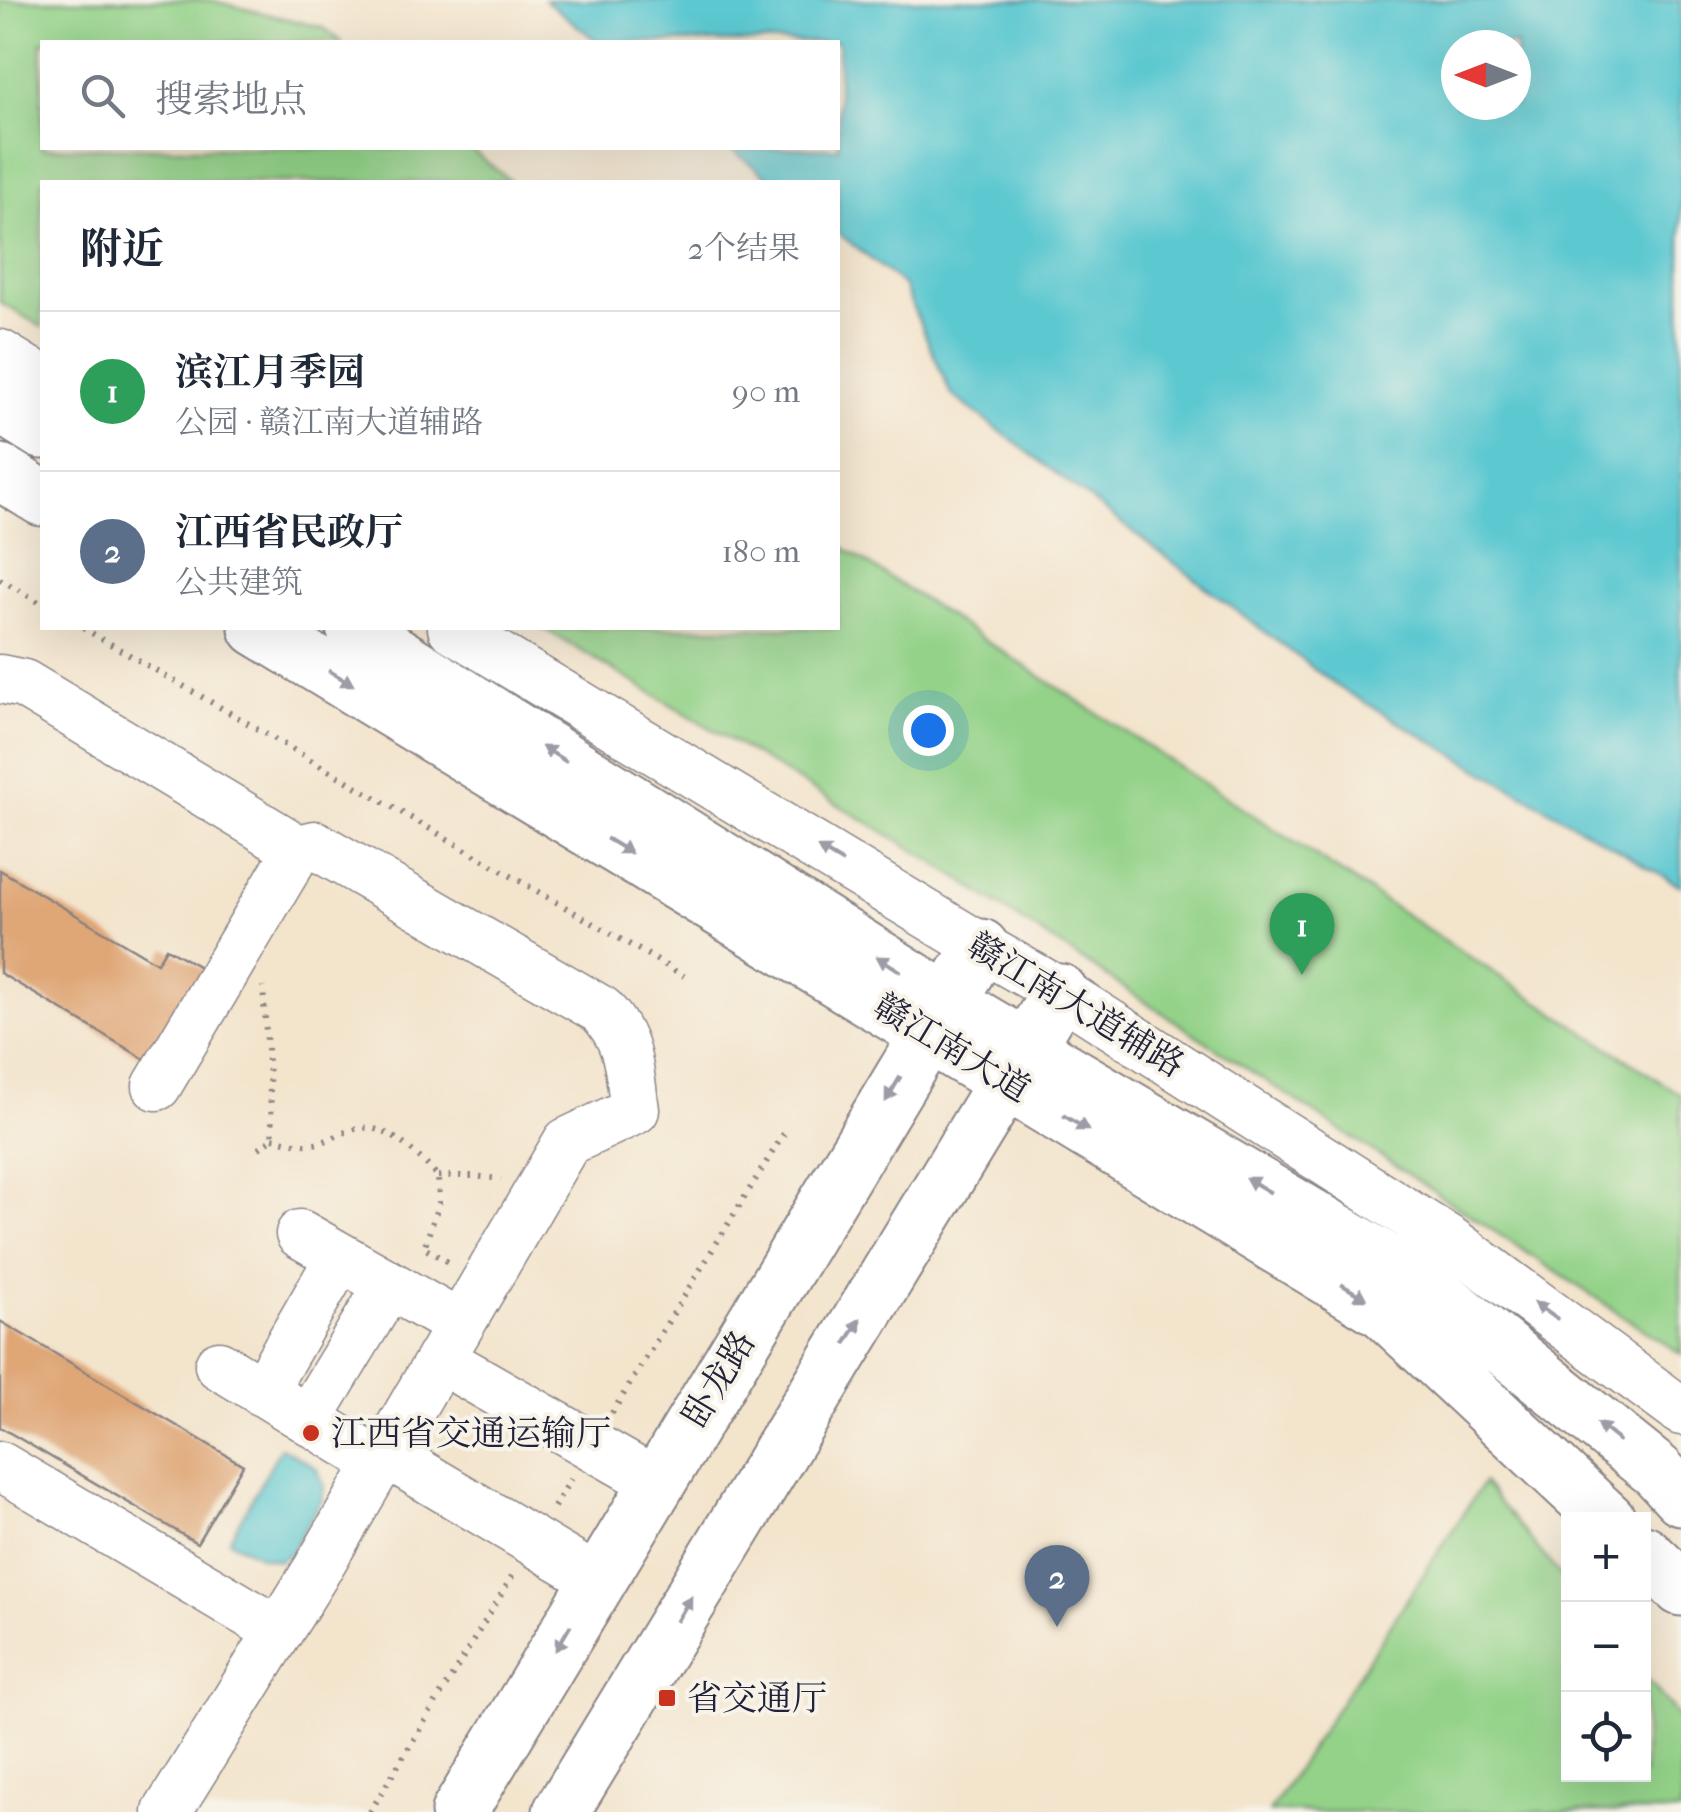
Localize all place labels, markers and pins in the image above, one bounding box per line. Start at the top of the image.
pin: 1 [1270,892,1334,975]
place label: 江西省交通运输厅 [331,1413,611,1454]
marker: 江西省交通运输厅 [300,1422,322,1444]
pin: 2 [1024,1544,1090,1627]
place label: 省交通厅 [687,1678,827,1719]
marker: 省交通厅 [656,1687,678,1709]

